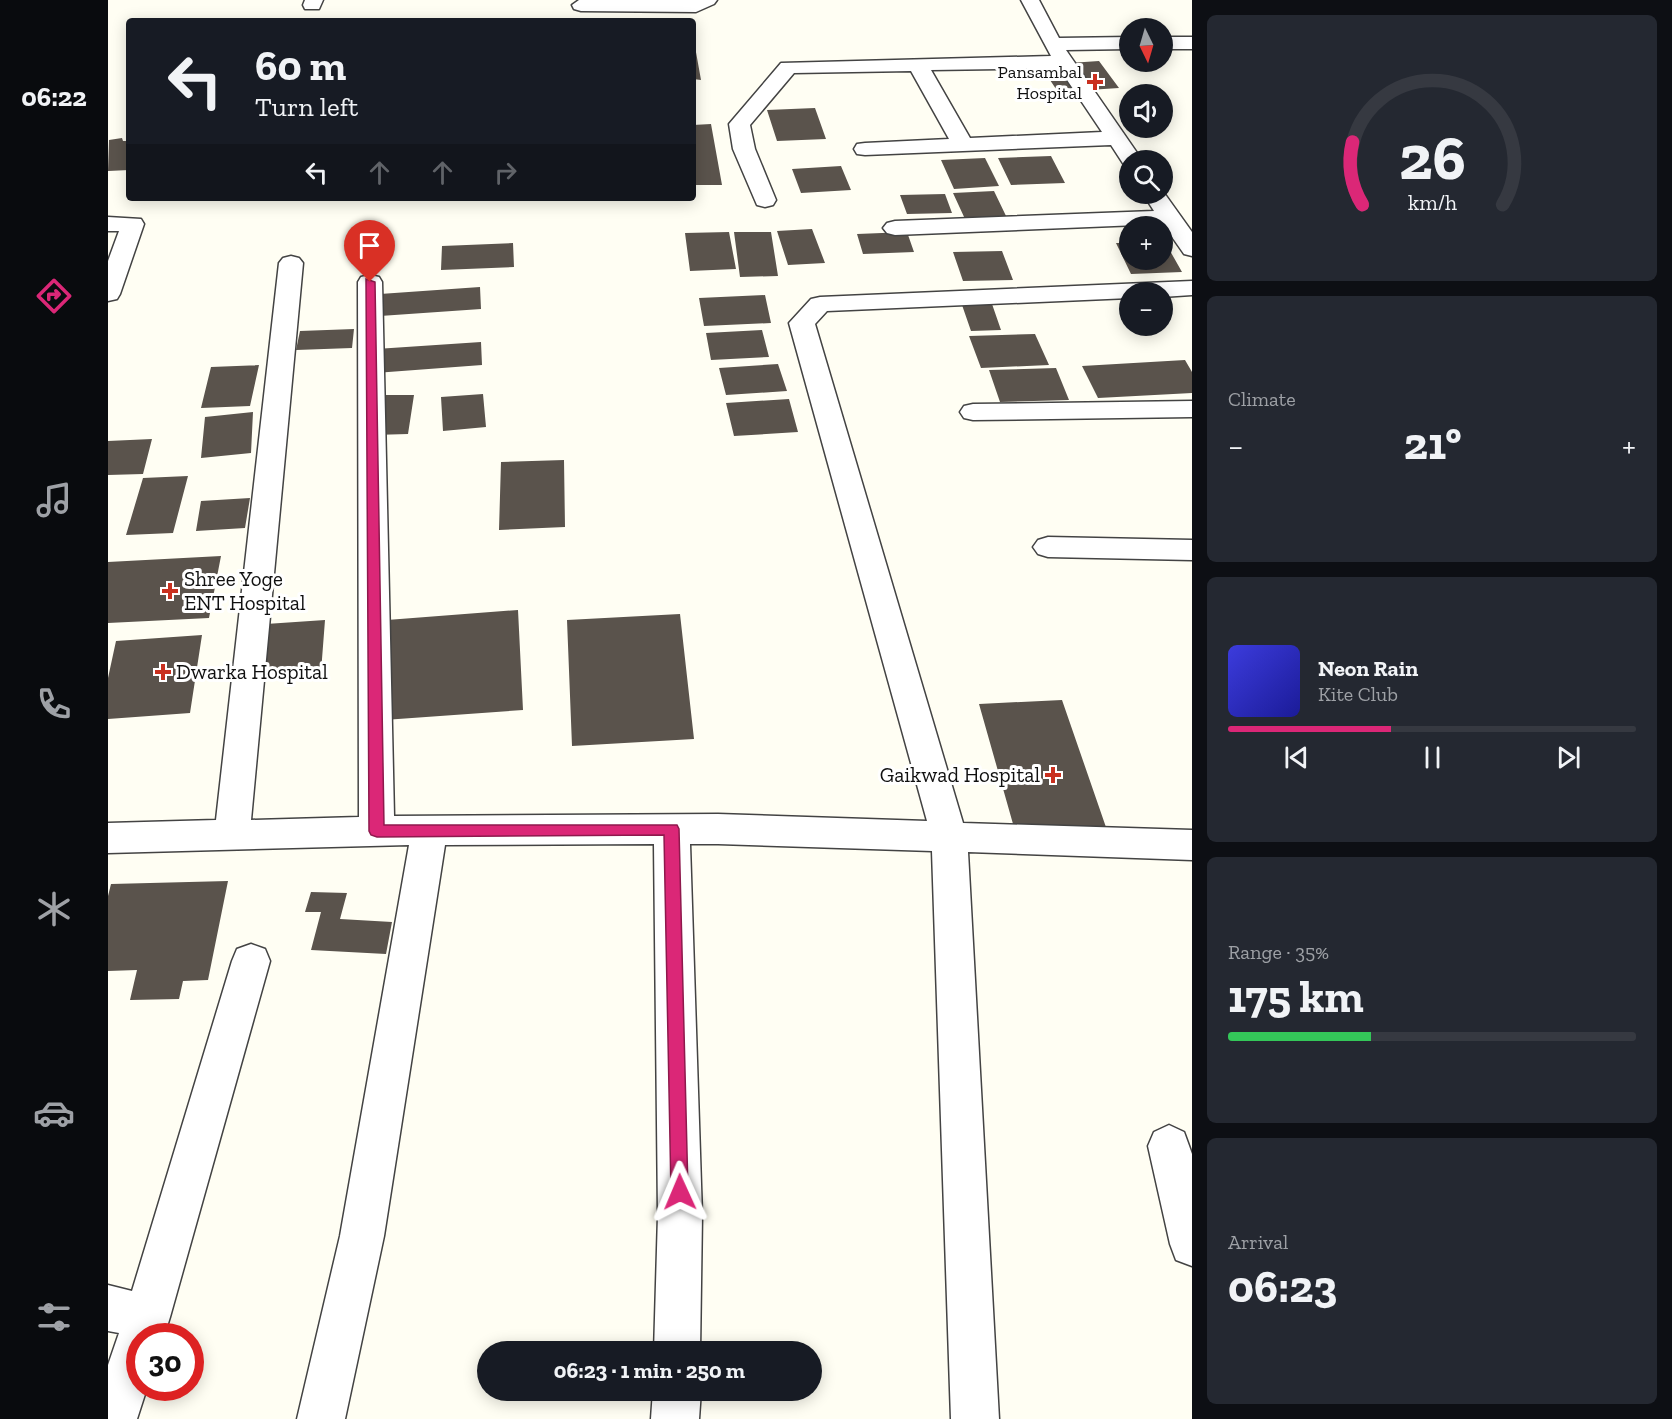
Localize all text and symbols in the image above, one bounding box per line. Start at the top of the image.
north arrow [1119,18,1173,72]
map controls [1119,18,1173,336]
text: 60 m [255,40,346,91]
icon: left [156,42,234,120]
place label: Pansambal Hospital [998,61,1082,104]
marker: Pansambal Hospital [1086,73,1104,91]
text: 06:22 [21,81,87,113]
button: sound [1119,84,1173,138]
text: Turn left [255,91,358,123]
text: 26 [1399,120,1465,195]
button: search [1119,150,1173,204]
icon: left [300,156,333,189]
icon: ahead [363,156,396,189]
icon: ahead [426,156,459,189]
icon: right [489,156,522,189]
text: km/h [1408,190,1456,215]
button: + [1119,216,1173,270]
pin [344,220,395,282]
icon: arrive [353,229,386,262]
icon: directions [33,275,75,317]
button: − [1119,282,1173,336]
text: Climate [1228,387,1296,411]
text: 21° [1404,417,1462,471]
text: − [1228,426,1243,465]
text: + [1622,426,1636,465]
icon: music [33,479,75,521]
place label: Shree Yoge ENT Hospital [184,566,306,615]
marker: Shree Yoge ENT Hospital [161,582,179,600]
text: Neon Rain [1318,655,1418,682]
place label: Dwarka Hospital [176,659,328,684]
marker: Dwarka Hospital [154,663,172,681]
text: Kite Club [1318,682,1398,706]
icon: phone [33,683,75,725]
icon: previous [1280,741,1313,774]
icon: pause [1416,741,1449,774]
icon: next [1552,741,1585,774]
place label: Gaikwad Hospital [880,762,1040,787]
marker: Gaikwad Hospital [1044,766,1062,784]
icon: climate [33,888,75,930]
text: Range · 35% [1228,940,1329,964]
text: 175 km [1228,970,1364,1024]
icon: car [33,1092,75,1134]
position arrow [648,1160,712,1224]
text: Arrival [1228,1230,1288,1254]
text: 06:23 [1228,1260,1337,1314]
icon: filters [33,1296,75,1338]
speed limit sign: 30 [126,1323,204,1401]
text: 06:23 · 1 min · 250 m [554,1357,745,1384]

